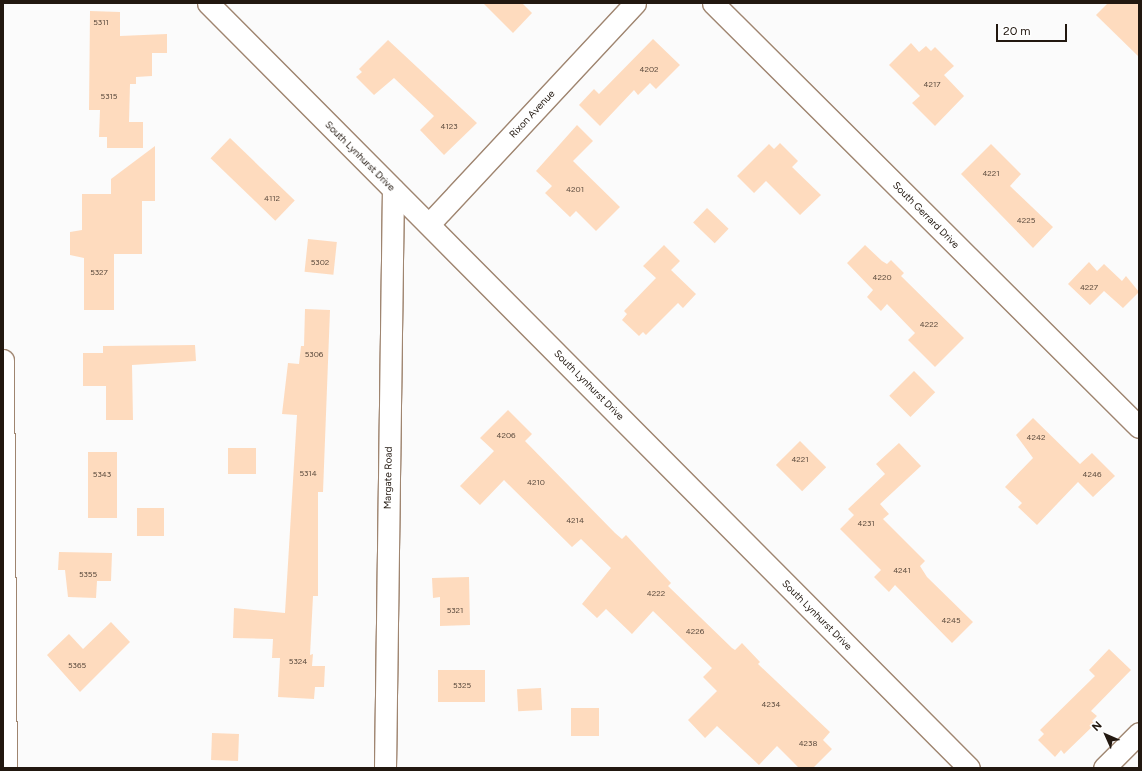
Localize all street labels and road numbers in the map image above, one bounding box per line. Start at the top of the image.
street label: Rixon Avenue [507,88,557,140]
street label: South Lynhurst Drive [323,119,397,193]
street label: South Gerrard Drive [890,179,962,251]
street label: South Lynhurst Drive [552,348,626,422]
street label: Margate Road [381,447,395,509]
street label: South Lynhurst Drive [780,578,854,652]

